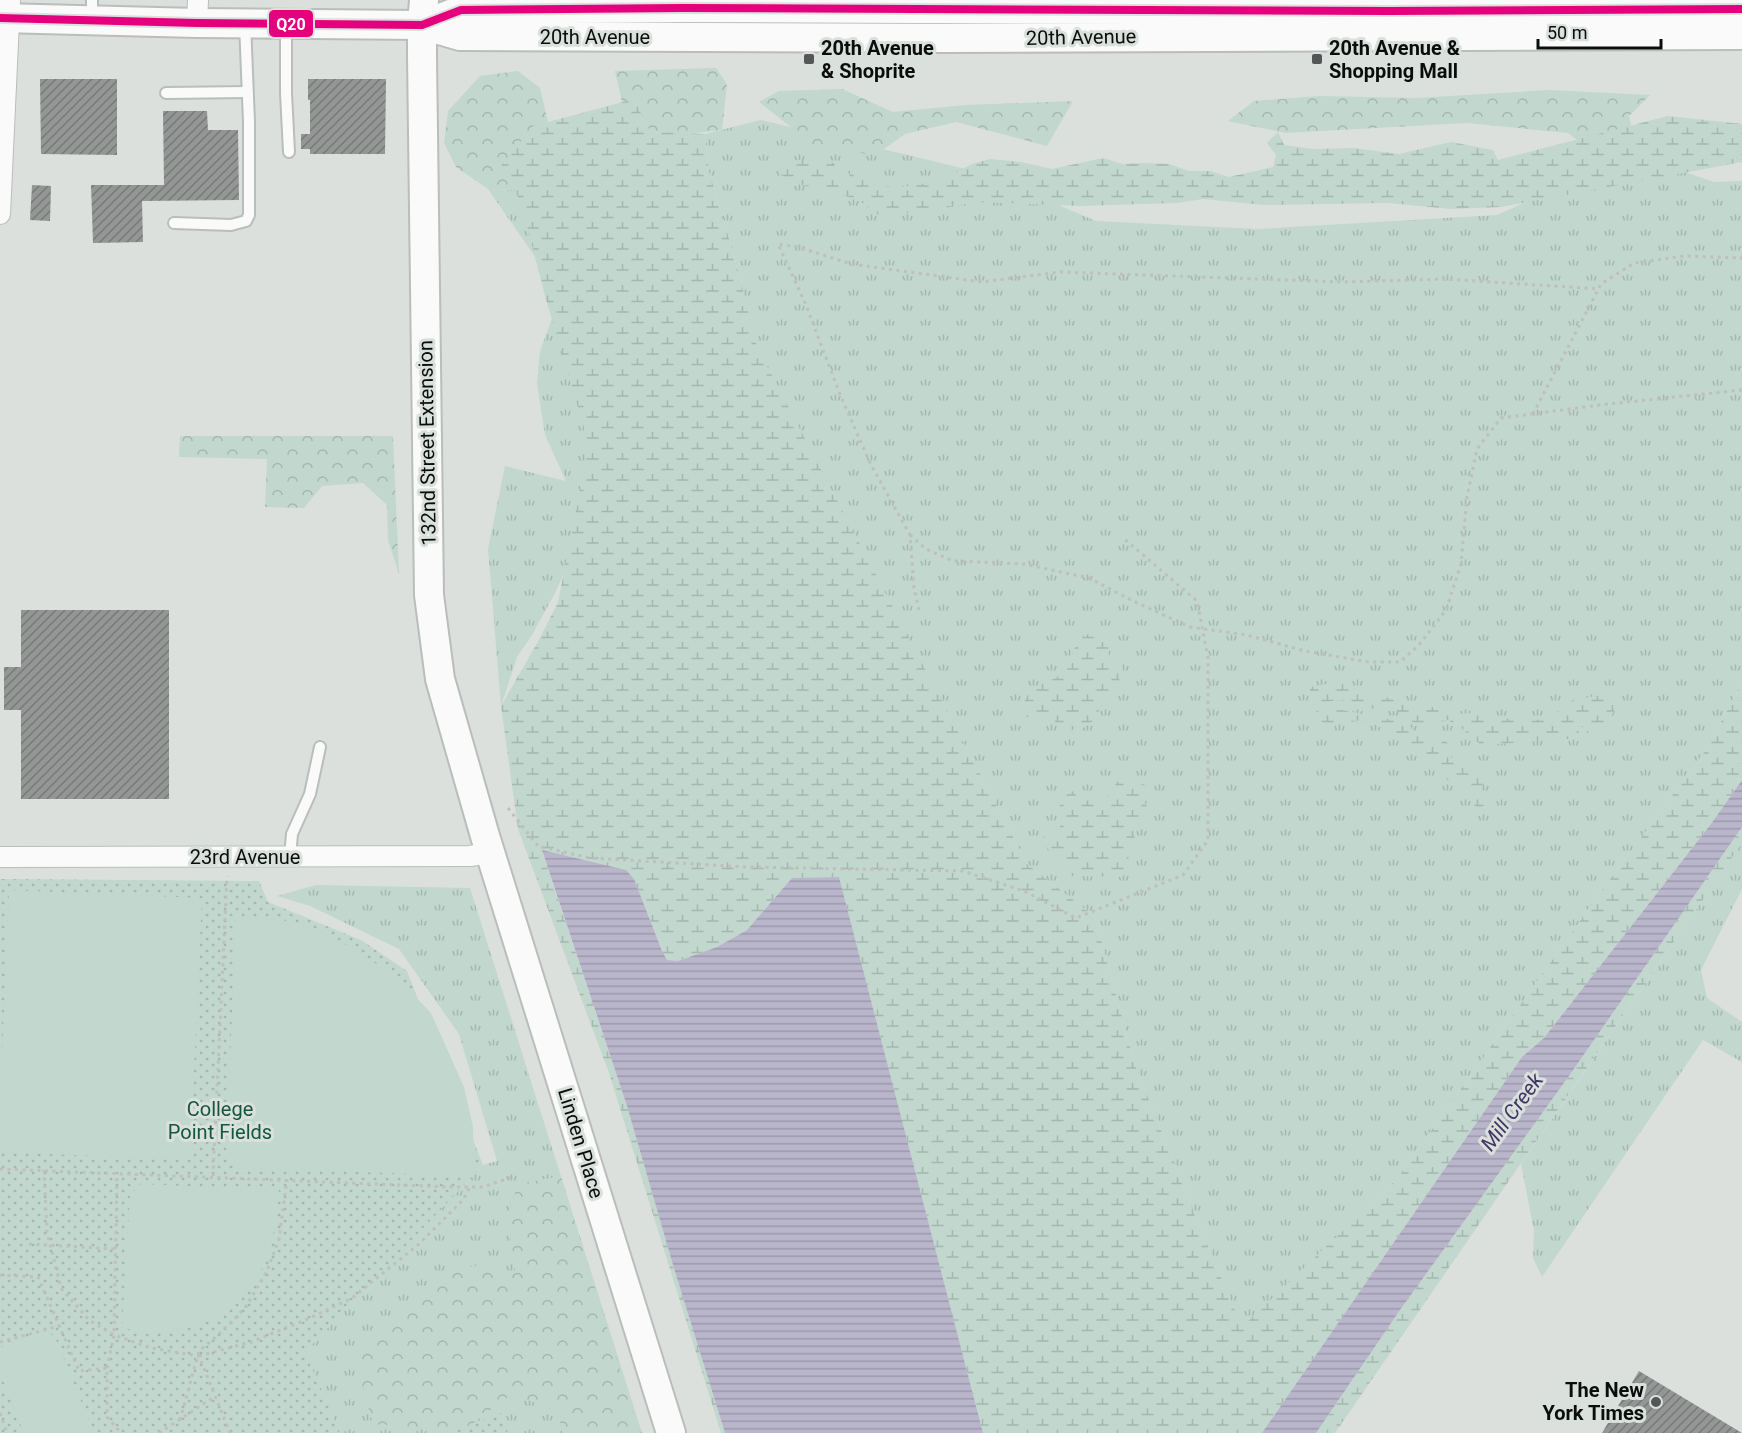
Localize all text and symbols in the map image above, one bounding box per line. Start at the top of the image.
line badge: Q20 [268,9,314,38]
scale bar [1538,12,1661,50]
text: Q20 [276,15,306,34]
text: 50 m [1547,22,1587,43]
street label: 20th Avenue [1026,24,1136,50]
street label: 20th Avenue [540,25,650,49]
place label: 20th Avenue & Shoprite [821,36,934,83]
place label: 20th Avenue & Shopping Mall [1329,36,1460,83]
marker: 20th Avenue & Shoprite [802,52,816,66]
marker: 20th Avenue & Shopping Mall [1310,52,1324,66]
street label: 132nd Street Extension [413,340,441,546]
street label: 23rd Avenue [190,845,300,869]
water label: Mill Creek [1476,1068,1548,1155]
street label: Linden Place [553,1085,609,1201]
park label: College Point Fields [168,1097,272,1144]
place label: The New York Times [1542,1378,1644,1425]
marker: The New York Times [1649,1395,1663,1409]

